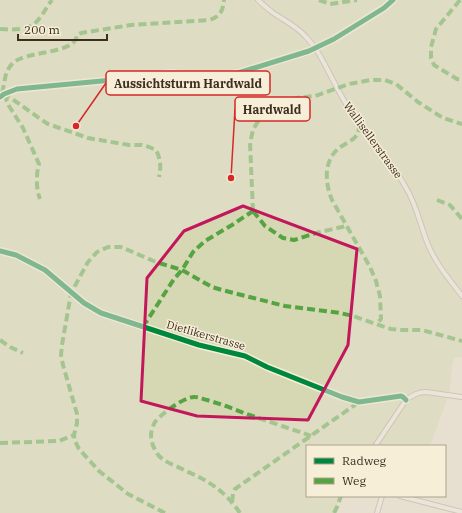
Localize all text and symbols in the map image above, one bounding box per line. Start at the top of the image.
scale bar [18,16,107,42]
text: 200 m [24,22,60,37]
callout: Aussichtsturm Hardwald [106,71,270,95]
text: Aussichtsturm Hardwald [114,76,262,91]
callout: Hardwald [235,97,310,121]
street label: Wallisellerstrasse [341,99,406,181]
text: Hardwald [243,102,302,117]
street label: Dietlikerstrasse [165,317,247,353]
legend [306,445,446,497]
text: Radweg [342,453,387,468]
text: Weg [342,473,367,488]

